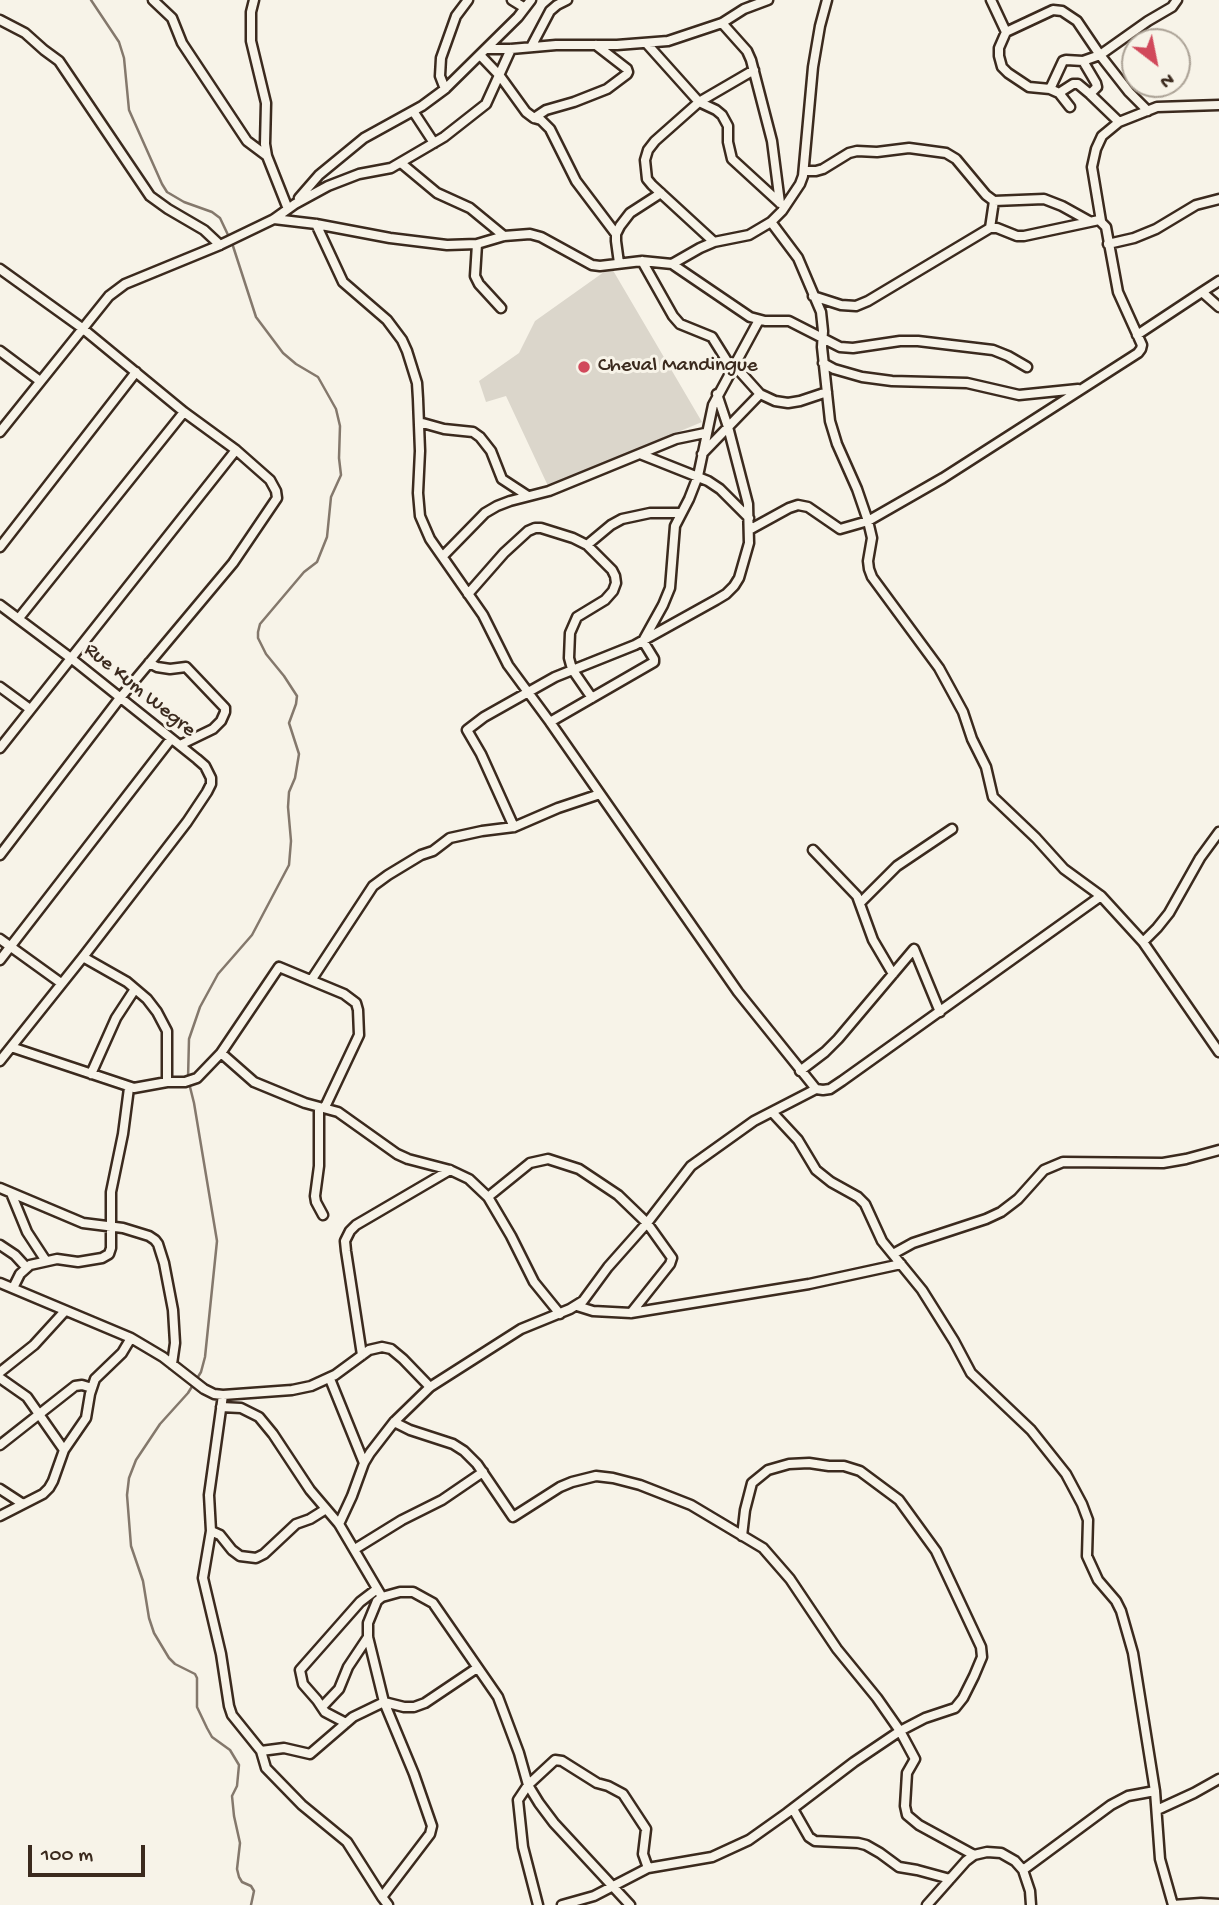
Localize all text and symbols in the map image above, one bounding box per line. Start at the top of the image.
north arrow [1121,28,1191,98]
text: N [1155,66,1178,93]
place label: Cheval Mandingue [598,354,758,380]
marker: Cheval Mandingue [576,359,592,375]
street label: Rue Kum Wegre [78,638,200,744]
scale bar [32,1832,149,1876]
text: 100 m [41,1844,93,1869]

